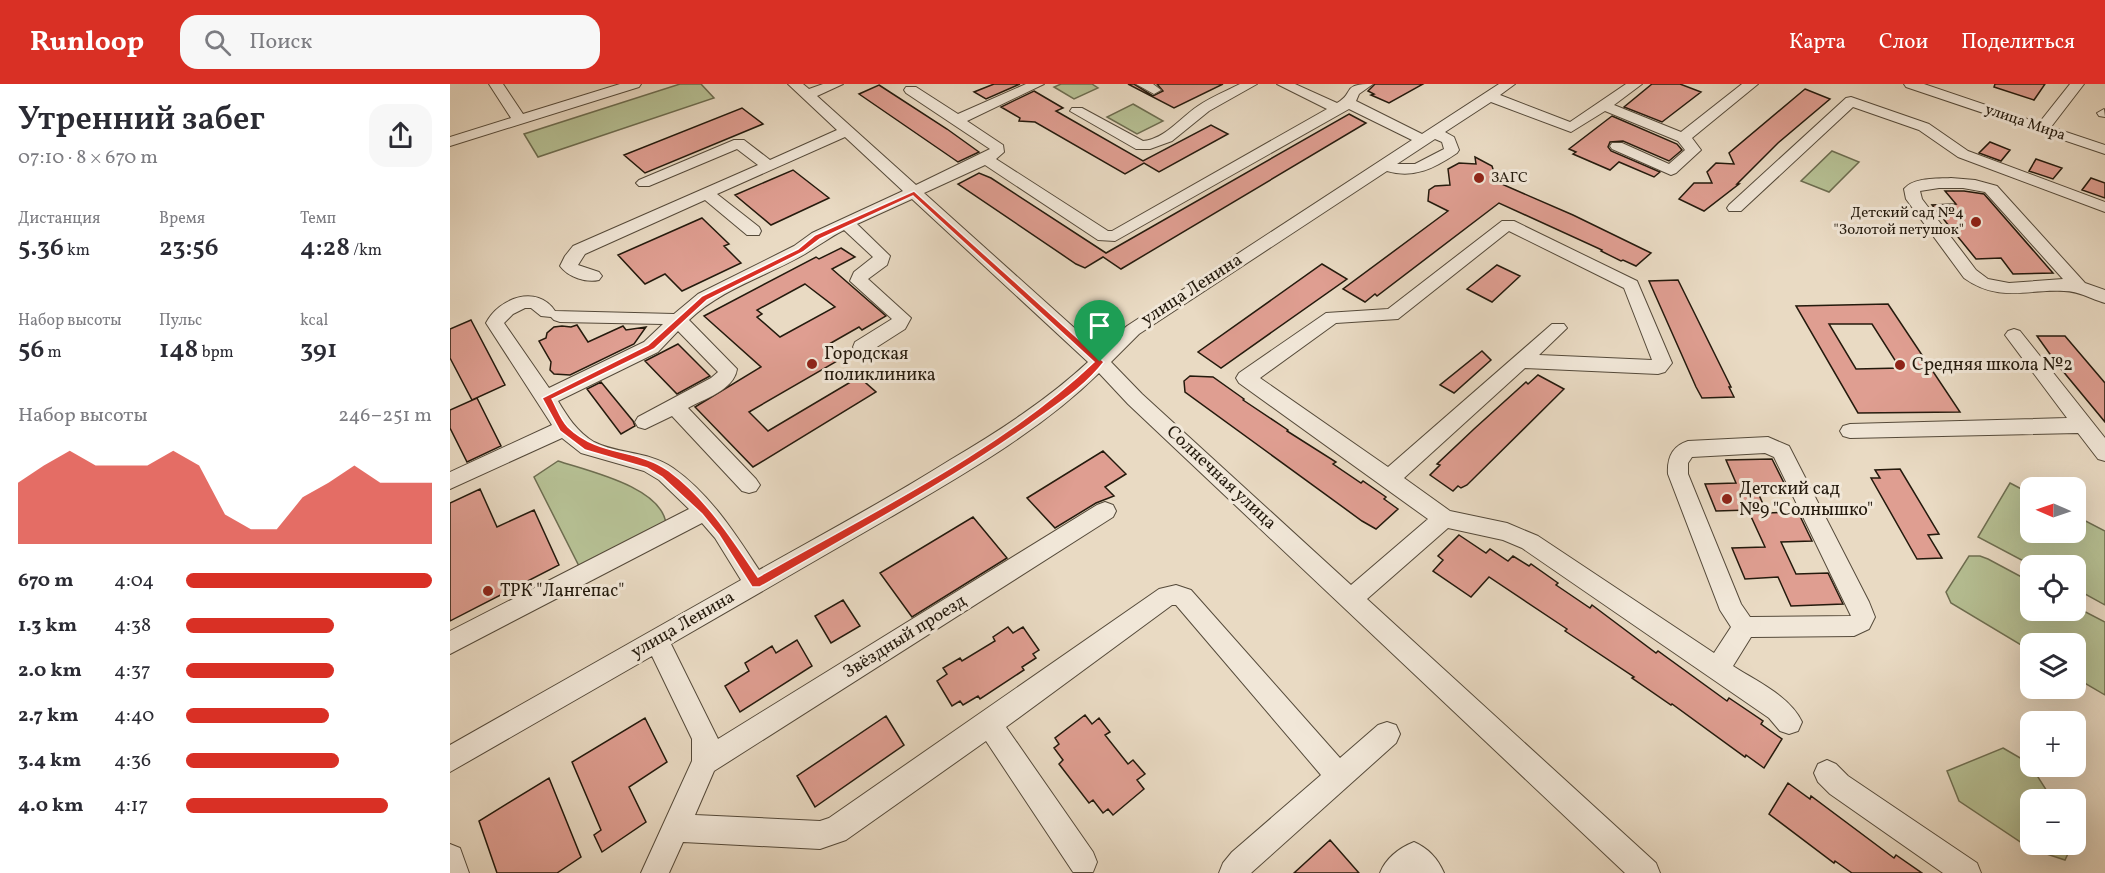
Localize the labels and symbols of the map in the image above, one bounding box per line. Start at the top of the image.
street label: улица Мира [1982,99,2068,147]
place label: ЗАГС [1491,168,1528,189]
marker: ЗАГС [1472,171,1486,185]
place label: Детский сад №4 "Золотой петушок" [1834,203,1964,241]
marker: Детский сад №4 "Золотой петушок" [1969,215,1983,229]
street label: улица Ленина [1136,248,1248,332]
pin [1074,300,1125,362]
place label: Городская поликлиника [824,342,936,388]
place label: Средняя школа №2 [1912,353,2073,378]
marker: Городская поликлиника [805,357,819,371]
marker: Средняя школа №2 [1893,358,1907,372]
street label: Солнечная улица [1160,420,1282,536]
place label: Детский сад №9 "Солнышко" [1739,477,1873,523]
north arrow [2020,477,2086,543]
marker: Детский сад №9 "Солнышко" [1720,492,1734,506]
place label: ТРК "Лангепас" [500,579,624,604]
marker: ТРК "Лангепас" [481,584,495,598]
street label: улица Ленина [626,585,740,665]
street label: Звёздный проезд [839,589,971,685]

